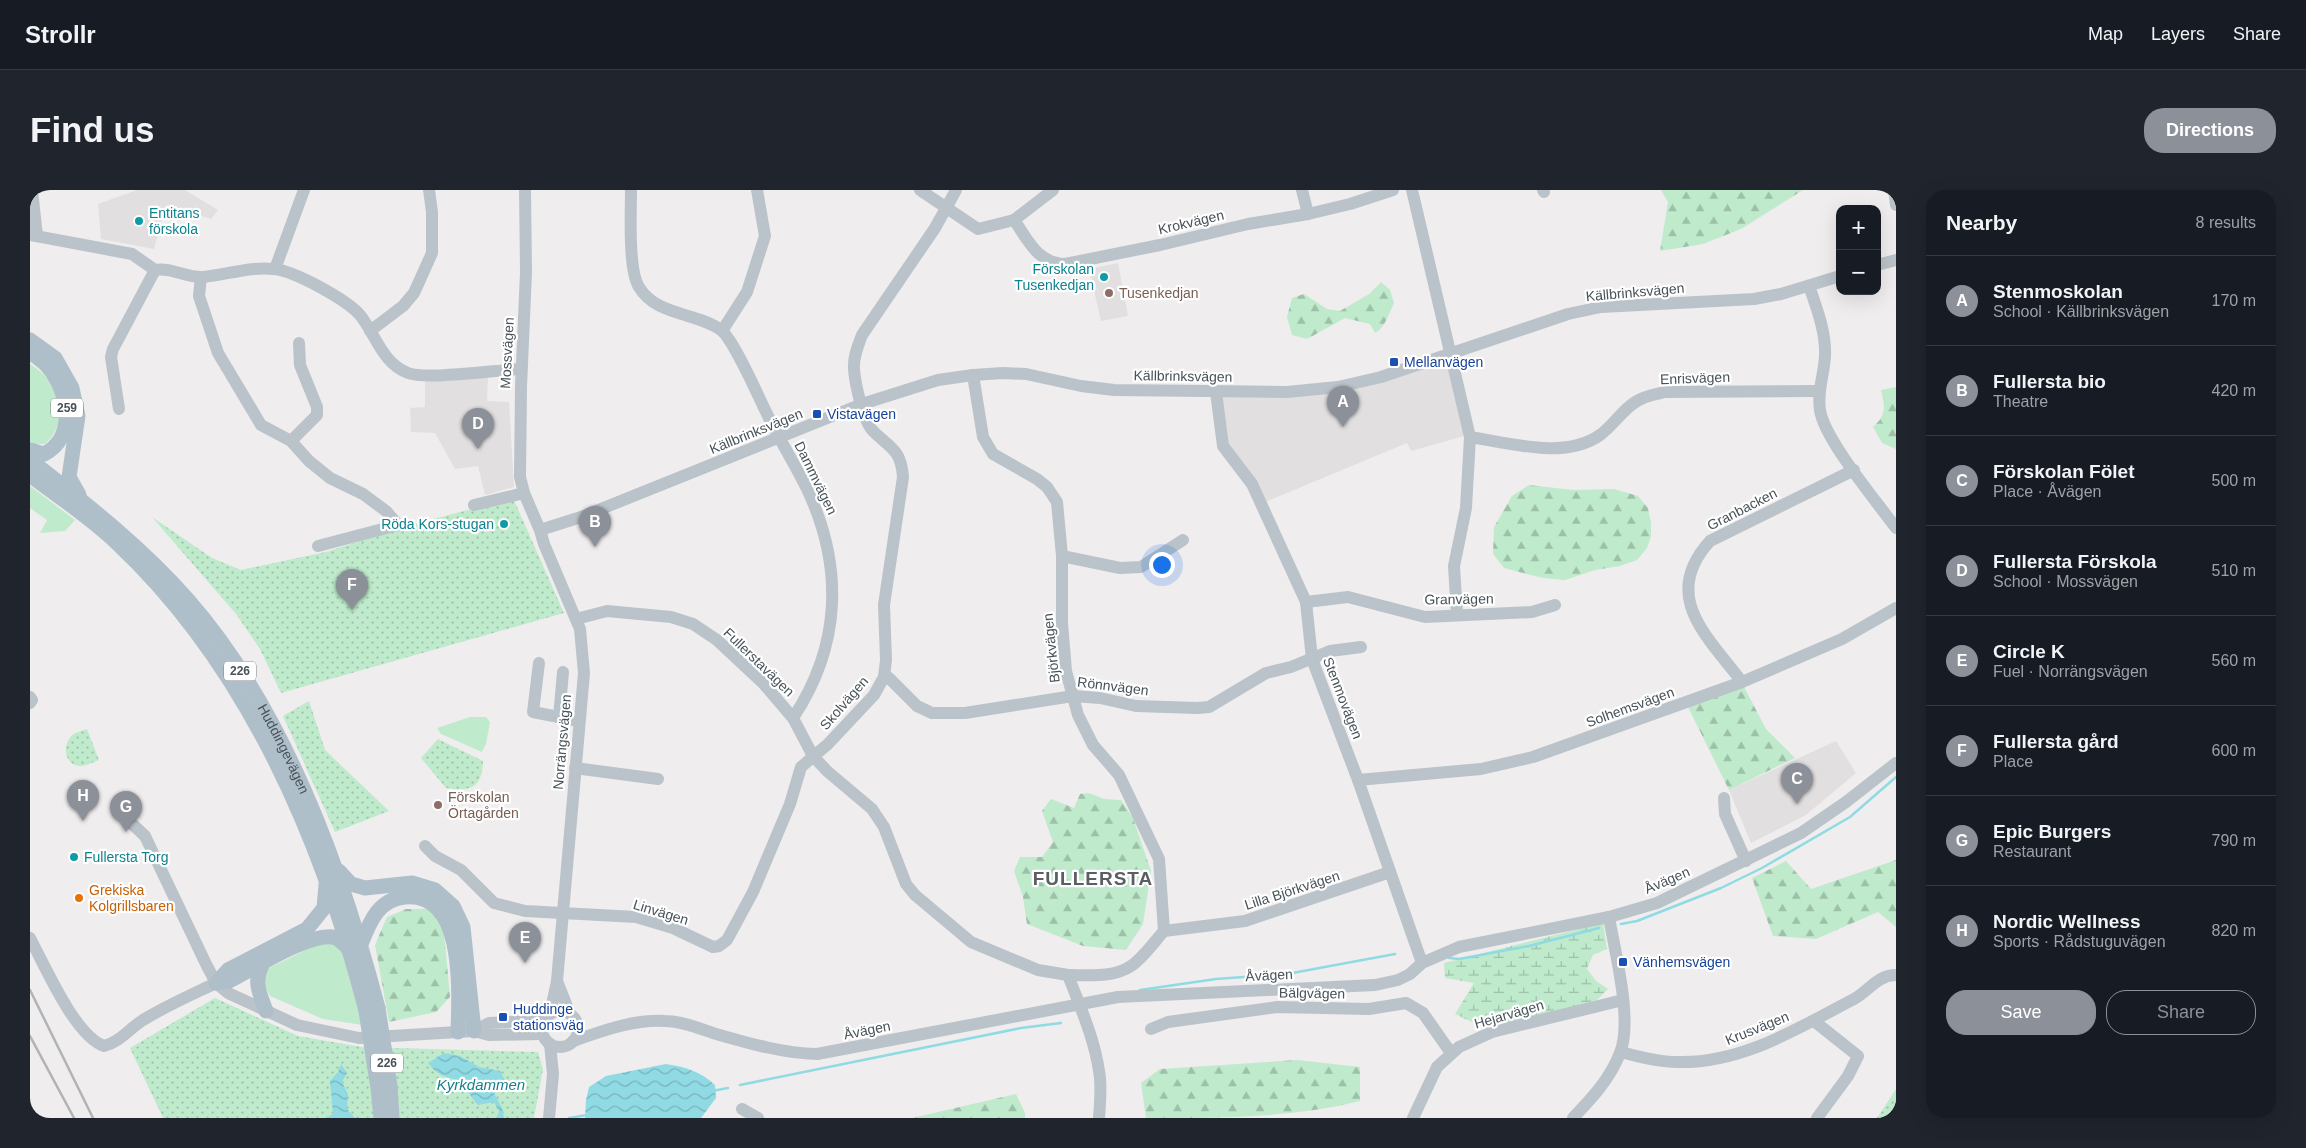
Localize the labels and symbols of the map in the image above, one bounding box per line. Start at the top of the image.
place label: Entitans förskola [149,205,200,237]
street label: Krokvägen [1157,207,1225,237]
marker: Entitans förskola [133,215,145,227]
place label: Förskolan Tusenkedjan [1014,261,1094,293]
marker: Förskolan Tusenkedjan [1098,271,1110,283]
street label: Källbrinksvägen [1585,280,1685,304]
place label: Tusenkedjan [1119,285,1199,301]
marker: Tusenkedjan [1103,287,1115,299]
street label: Mossvägen [497,317,517,389]
place label: Mellanvägen [1404,354,1483,370]
marker: Mellanvägen [1388,356,1400,368]
street label: Källbrinksvägen [1133,367,1233,385]
street label: Enrisvägen [1660,369,1730,387]
pin: A [1327,386,1359,427]
road number: 259 [51,398,83,418]
street label: Källbrinksvägen [707,405,805,457]
place label: Vistavägen [827,406,896,422]
pin: D [462,408,494,449]
marker: Vistavägen [811,408,823,420]
street label: Dammvägen [791,439,841,517]
street label: Granbacken [1704,485,1780,533]
pin: B [579,506,611,547]
place label: Röda Kors-stugan [381,516,494,532]
marker: Röda Kors-stugan [498,518,510,530]
your location [1149,552,1175,578]
pin: F [336,569,368,610]
street label: Granvägen [1424,590,1494,608]
street label: Björkvägen [1039,612,1063,684]
street label: Fullerstavägen [720,624,798,700]
street label: Stenmovägen [1320,655,1366,741]
road number: 226 [224,662,256,681]
street label: Skolvägen [817,673,871,733]
street label: Rönnvägen [1076,674,1150,698]
street label: Solhemsvägen [1584,684,1676,730]
street label: Norrängsvägen [550,694,574,790]
street label: Huddingevägen [255,701,313,796]
pin: C [1781,763,1813,804]
pin: H [67,780,99,821]
place label: Förskolan Örtagården [448,789,519,821]
pin: G [110,791,142,832]
marker: Förskolan Örtagården [432,799,444,811]
place label: Fullersta Torg [84,849,169,865]
marker: Fullersta Torg [68,851,80,863]
street label: Åvägen [1642,863,1692,897]
street label: Lilla Björkvägen [1243,867,1341,913]
district label: FULLERSTA [1033,868,1153,889]
place label: Grekiska Kolgrillsbaren [89,882,174,914]
marker: Grekiska Kolgrillsbaren [73,892,85,904]
street label: Linvägen [631,896,691,928]
pin: E [509,922,541,963]
place label: Vänhemsvägen [1633,954,1730,970]
marker: Vänhemsvägen [1617,956,1629,968]
street label: Åvägen [1245,966,1293,984]
street label: Bälgvägen [1279,984,1345,1002]
street label: Hejarvägen [1472,996,1546,1032]
place label: Huddinge stationsväg [513,1001,584,1033]
street label: Krusvägen [1723,1008,1791,1048]
marker: Huddinge stationsväg [497,1011,509,1023]
street label: Åvägen [842,1018,892,1042]
road number: 226 [371,1054,403,1072]
water label: Kyrkdammen [437,1076,525,1093]

